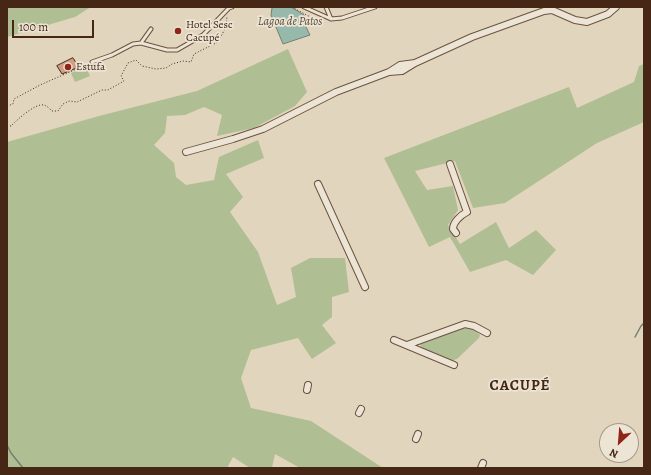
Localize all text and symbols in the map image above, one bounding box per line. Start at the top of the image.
scale bar [14,12,96,38]
water label: Lagoa de Patos [258,15,322,29]
place label: Hotel Sesc Cacupé [186,18,233,44]
text: 100 m [19,19,48,35]
marker: Hotel Sesc Cacupé [173,26,183,36]
place label: Estufa [76,60,105,74]
marker: Estufa [63,62,73,72]
district label: CACUPÉ [489,377,551,395]
north arrow [599,423,639,463]
text: N [607,445,621,462]

